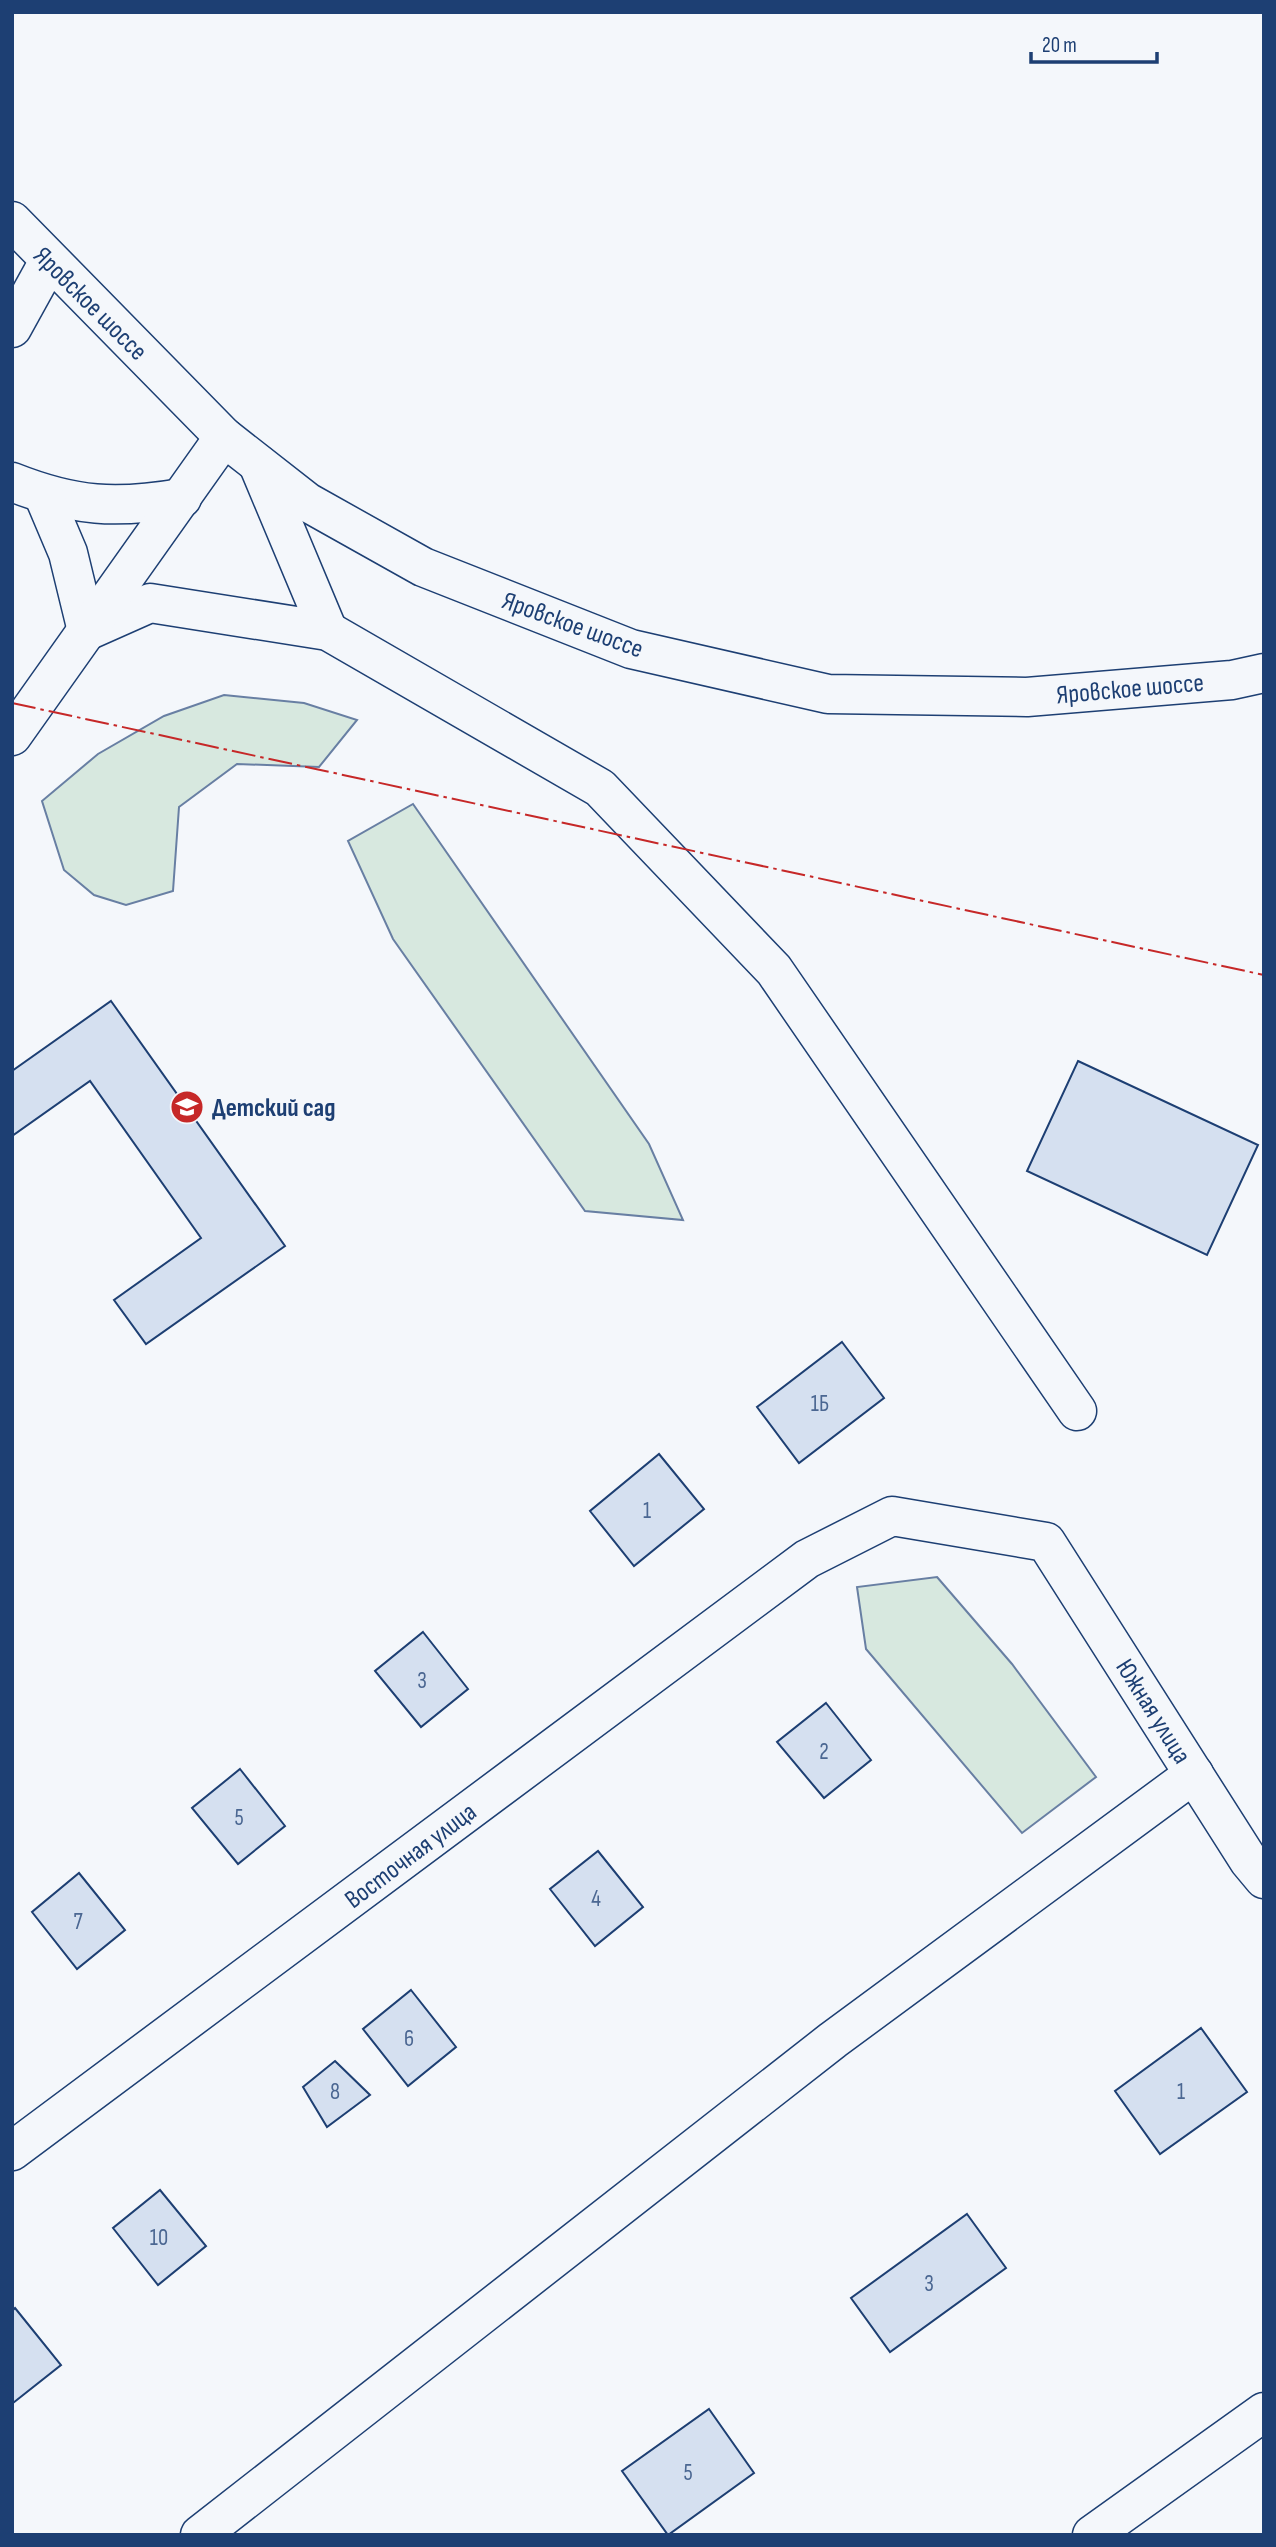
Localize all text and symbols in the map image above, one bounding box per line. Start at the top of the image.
scale bar [1031,21,1157,65]
text: 20 m [1042,33,1077,58]
street label: Яровское шоссе [27,241,153,367]
street label: Яровское шоссе [498,586,647,665]
street label: Яровское шоссе [1055,668,1205,711]
school or university icon: Детский сад [168,1088,206,1126]
place label: Детский сад [212,1093,335,1124]
house number: 1Б [811,1390,829,1418]
house number: 1 [643,1497,651,1525]
street label: Южная улица [1109,1654,1197,1770]
house number: 3 [417,1667,427,1695]
house number: 2 [819,1738,829,1766]
street label: Восточная улица [339,1797,483,1916]
house number: 5 [234,1804,244,1832]
house number: 4 [591,1885,601,1913]
house number: 7 [73,1908,83,1936]
house number: 6 [404,2025,414,2053]
house number: 8 [330,2078,340,2106]
house number: 1 [1177,2078,1185,2106]
house number: 10 [150,2224,168,2252]
house number: 3 [924,2270,934,2298]
house number: 5 [683,2459,693,2487]

